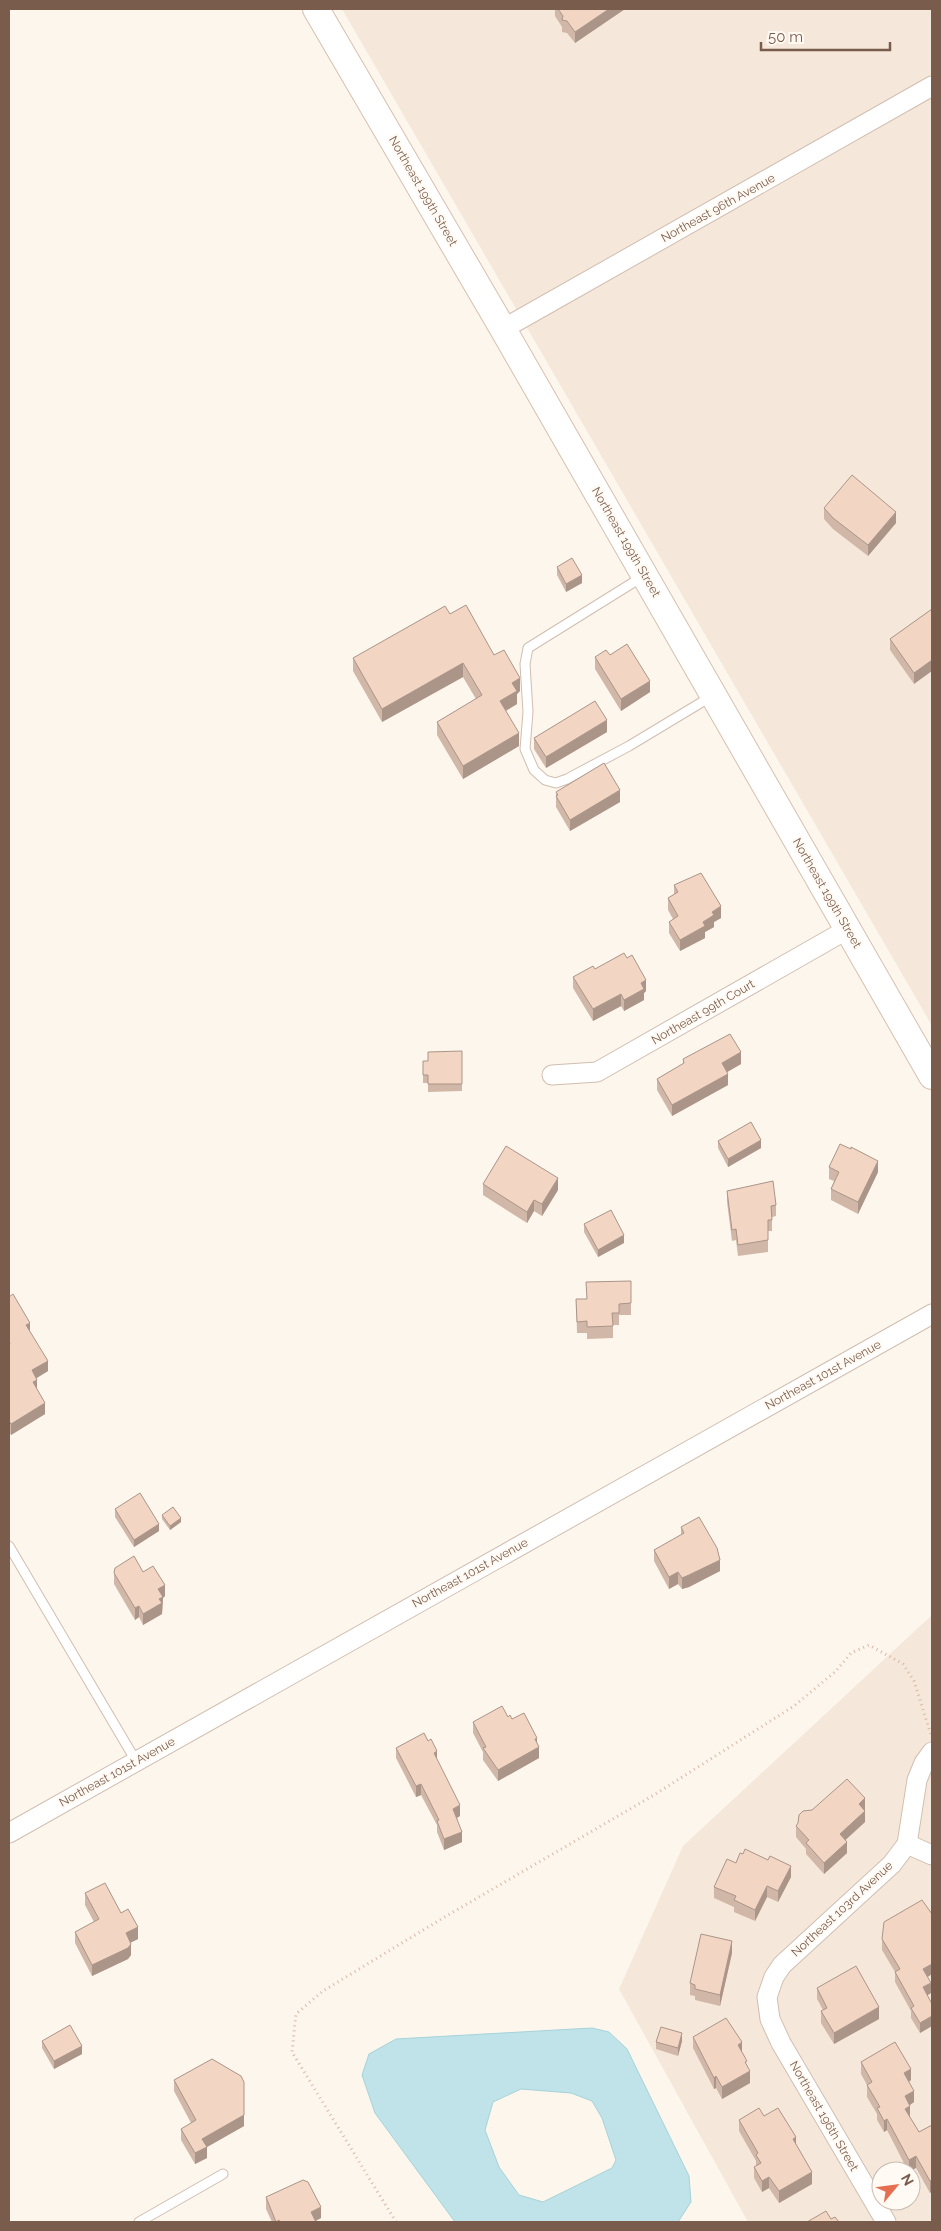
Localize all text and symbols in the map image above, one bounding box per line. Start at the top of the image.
scale bar [761,20,890,52]
text: 50 m [768,28,803,46]
street label: Northeast 199th Street [386,134,460,248]
street label: Northeast 96th Avenue [659,171,777,245]
street label: Northeast 199th Street [589,485,663,599]
street label: Northeast 199th Street [790,836,864,950]
street label: Northeast 99th Court [649,977,757,1047]
street label: Northeast 101st Avenue [763,1337,883,1413]
street label: Northeast 101st Avenue [410,1535,530,1611]
street label: Northeast 101st Avenue [57,1734,177,1810]
street label: Northeast 103rd Avenue [789,1858,895,1960]
street label: Northeast 196th Street [787,2058,861,2174]
north arrow [871,2161,921,2211]
text: N [898,2171,917,2188]

